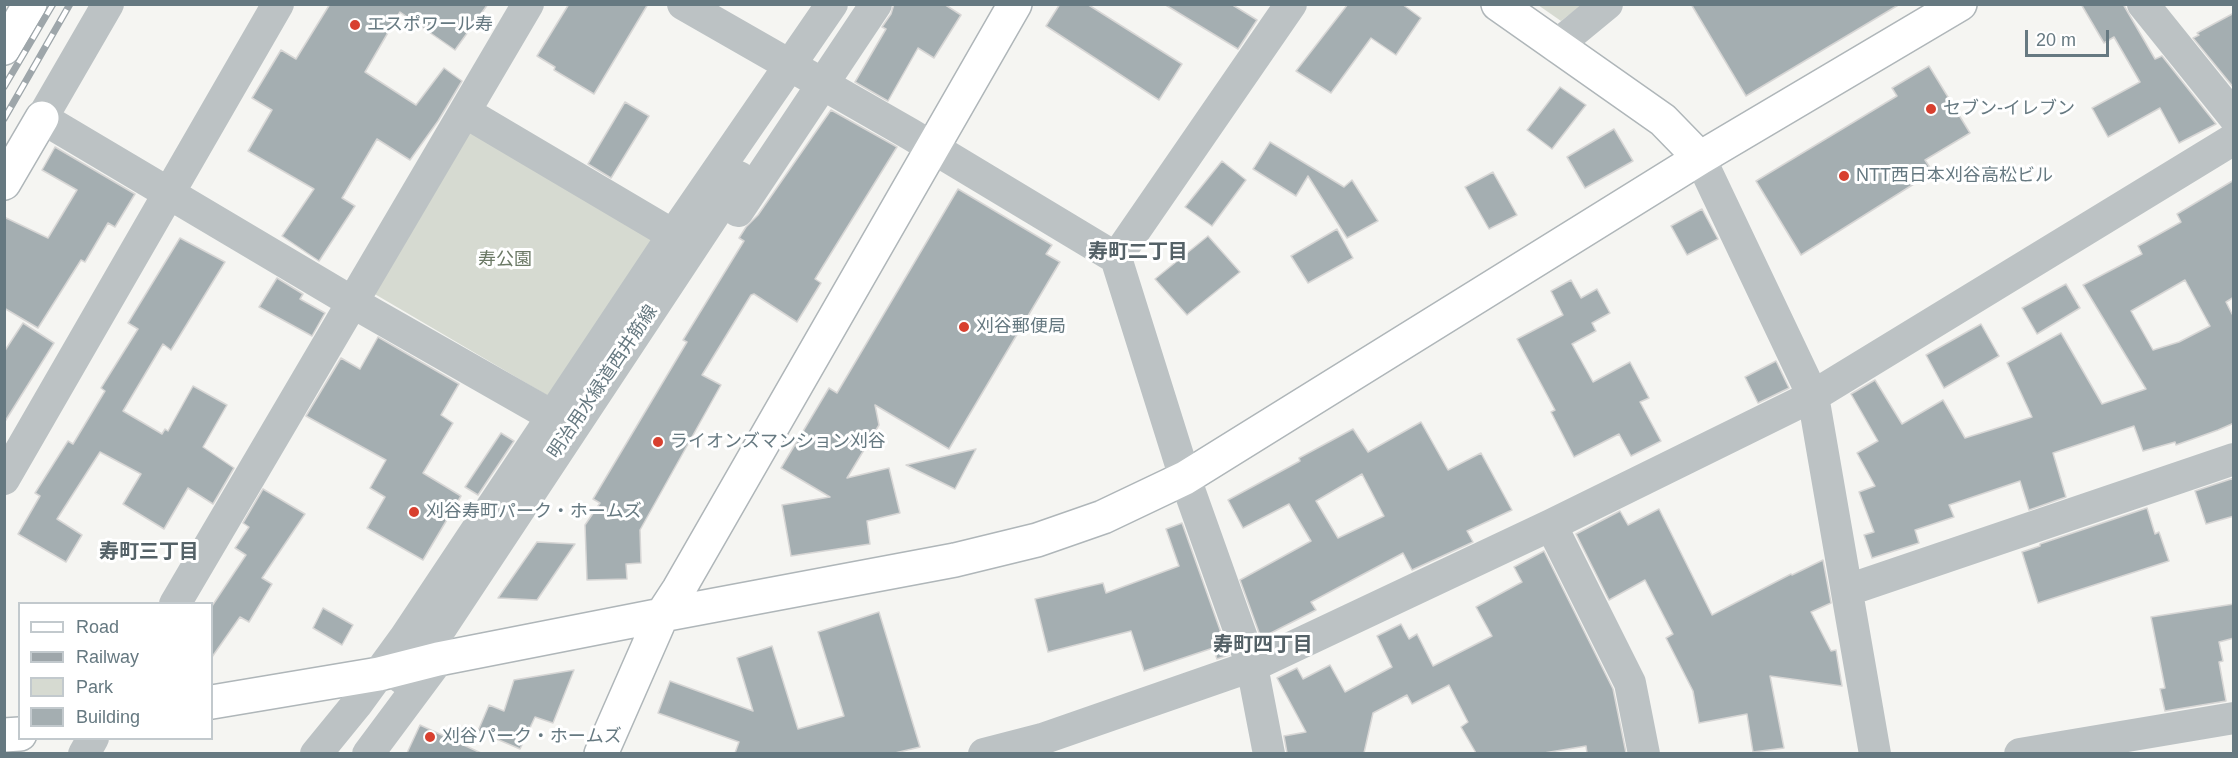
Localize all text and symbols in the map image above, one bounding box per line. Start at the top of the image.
place label: エスポワール寿 [367,14,493,36]
marker: エスポワール寿 [348,18,362,32]
scale bar [2028,18,2112,56]
text: 20 m [2036,30,2076,50]
place label: セブン-イレブン [1943,98,2075,120]
marker: セブン-イレブン [1924,102,1938,116]
place label: NTT西日本刈谷高松ビル [1856,165,2053,187]
marker: NTT西日本刈谷高松ビル [1837,169,1851,183]
district label: 寿町二丁目 [1088,240,1188,264]
park label: 寿公園 [478,249,532,271]
street label: 明治用水緑道西井筋線 [544,301,662,463]
place label: 刈谷郵便局 [976,316,1066,338]
marker: 刈谷郵便局 [957,320,971,334]
place label: ライオンズマンション刈谷 [670,431,886,453]
marker: ライオンズマンション刈谷 [651,435,665,449]
place label: 刈谷寿町パーク・ホームズ [426,501,642,523]
marker: 刈谷寿町パーク・ホームズ [407,505,421,519]
district label: 寿町三丁目 [99,540,199,564]
legend [18,602,213,740]
text: Road [76,617,119,637]
district label: 寿町四丁目 [1213,633,1313,657]
text: Railway [76,647,139,667]
text: Park [76,677,113,697]
text: Building [76,707,140,727]
place label: 刈谷パーク・ホームズ [442,726,622,748]
marker: 刈谷パーク・ホームズ [423,730,437,744]

